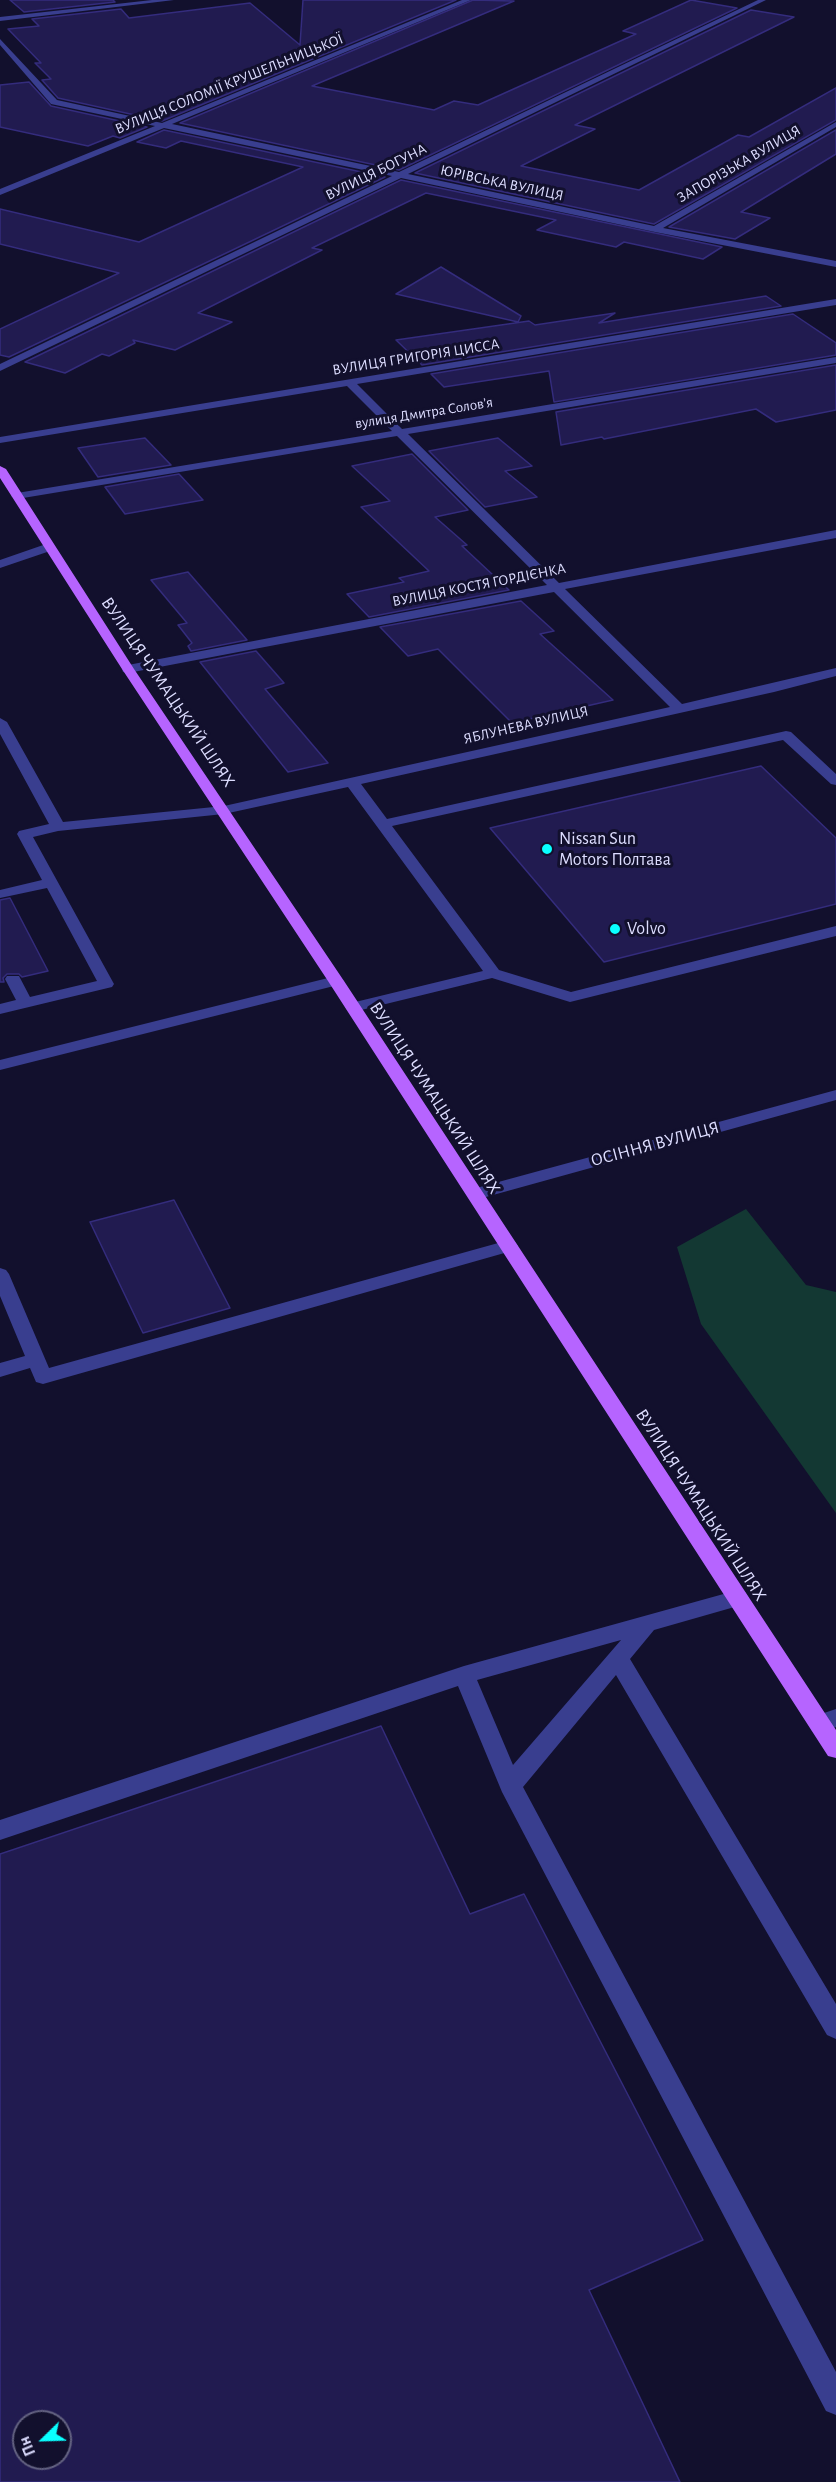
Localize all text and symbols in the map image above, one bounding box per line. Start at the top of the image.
street label: ВУЛИЦЯ СОЛОМІЇ КРУШЕЛЬНИЦЬКОЇ [112,30,346,138]
street label: ЗАПОРІЗЬКА ВУЛИЦЯ [674,121,804,207]
street label: ВУЛИЦЯ БОГУНА [323,140,429,204]
street label: ЮРІВСЬКА ВУЛИЦЯ [439,161,565,205]
street label: ВУЛИЦЯ ГРИГОРІЯ ЦИССА [331,335,501,379]
street label: вулиця Дмитра Соловʼя [354,393,494,433]
street label: ВУЛИЦЯ КОСТЯ ГОРДІЄНКА [391,559,567,611]
street label: ВУЛИЦЯ ЧУМАЦЬКИЙ ШЛЯХ [96,593,240,791]
street label: ЯБЛУНЕВА ВУЛИЦЯ [462,702,590,748]
place label: Nissan Sun Motors Полтава [559,828,671,870]
marker: Nissan Sun Motors Полтава [540,842,554,856]
place label: Volvo [627,918,666,940]
marker: Volvo [608,922,622,936]
street label: ВУЛИЦЯ ЧУМАЦЬКИЙ ШЛЯХ [365,998,505,1198]
street label: ОСІННЯ ВУЛИЦЯ [588,1116,722,1172]
street label: ВУЛИЦЯ ЧУМАЦЬКИЙ ШЛЯХ [631,1405,771,1605]
north arrow [12,2410,72,2470]
text: Пн [16,2434,38,2458]

